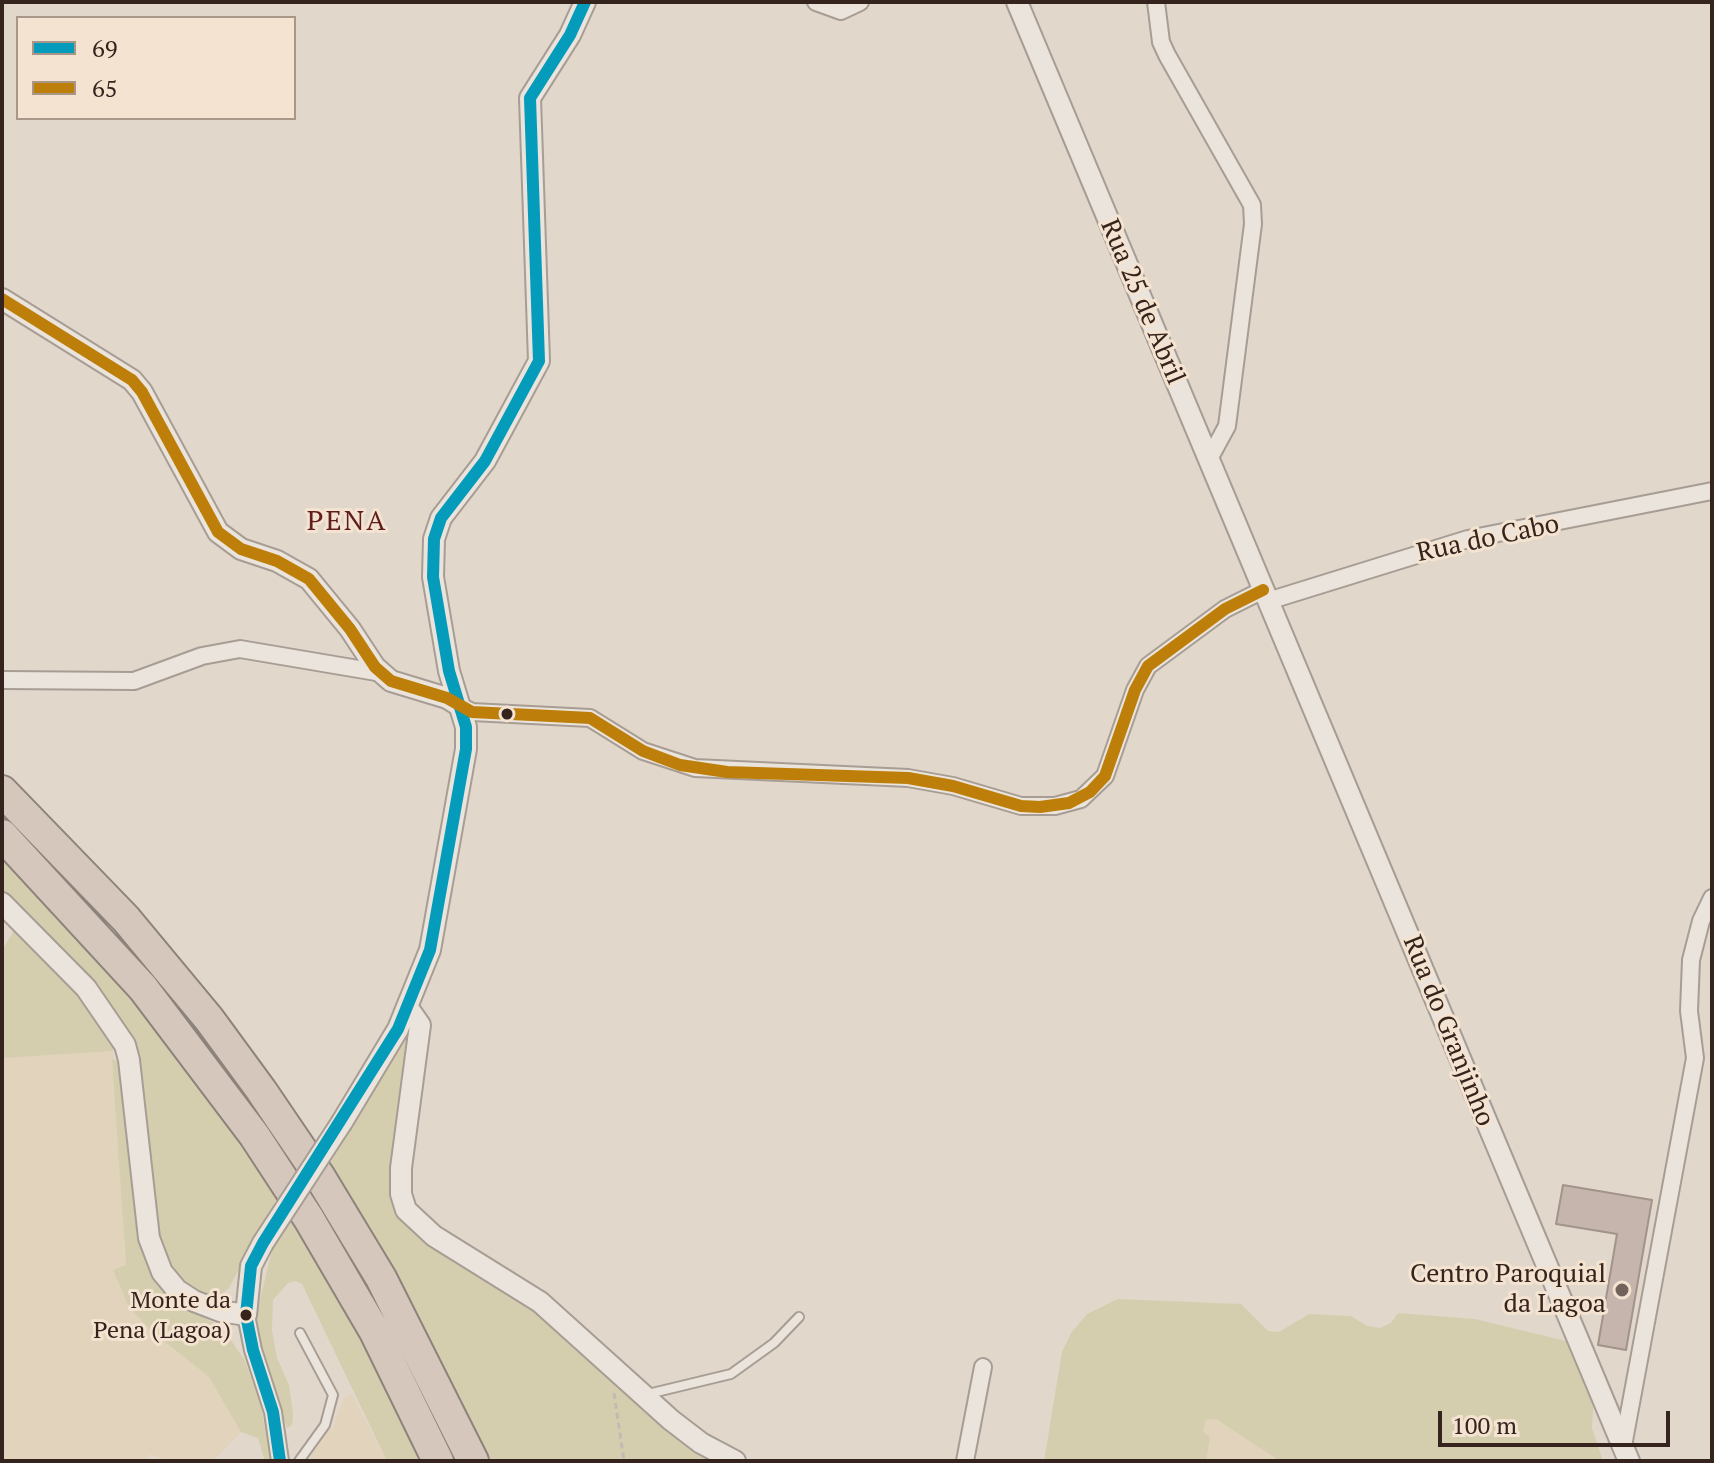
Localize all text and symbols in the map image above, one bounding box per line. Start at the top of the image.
legend [16,16,296,120]
text: 69 [92,32,118,64]
text: 65 [92,72,118,104]
street label: Rua 25 de Abril [1093,215,1191,389]
district label: PENA [307,505,387,539]
street label: Rua do Cabo [1414,509,1562,569]
unlabelled marker [499,706,515,722]
street label: Rua do Granjinho [1396,931,1500,1131]
place label: Centro Paroquial da Lagoa [1410,1259,1606,1320]
marker: Centro Paroquial da Lagoa [1613,1281,1631,1299]
place label: Monte da Pena (Lagoa) [93,1287,231,1343]
marker: Monte da Pena (Lagoa) [238,1307,254,1323]
scale bar [1442,1395,1674,1445]
text: 100 m [1452,1409,1517,1441]

